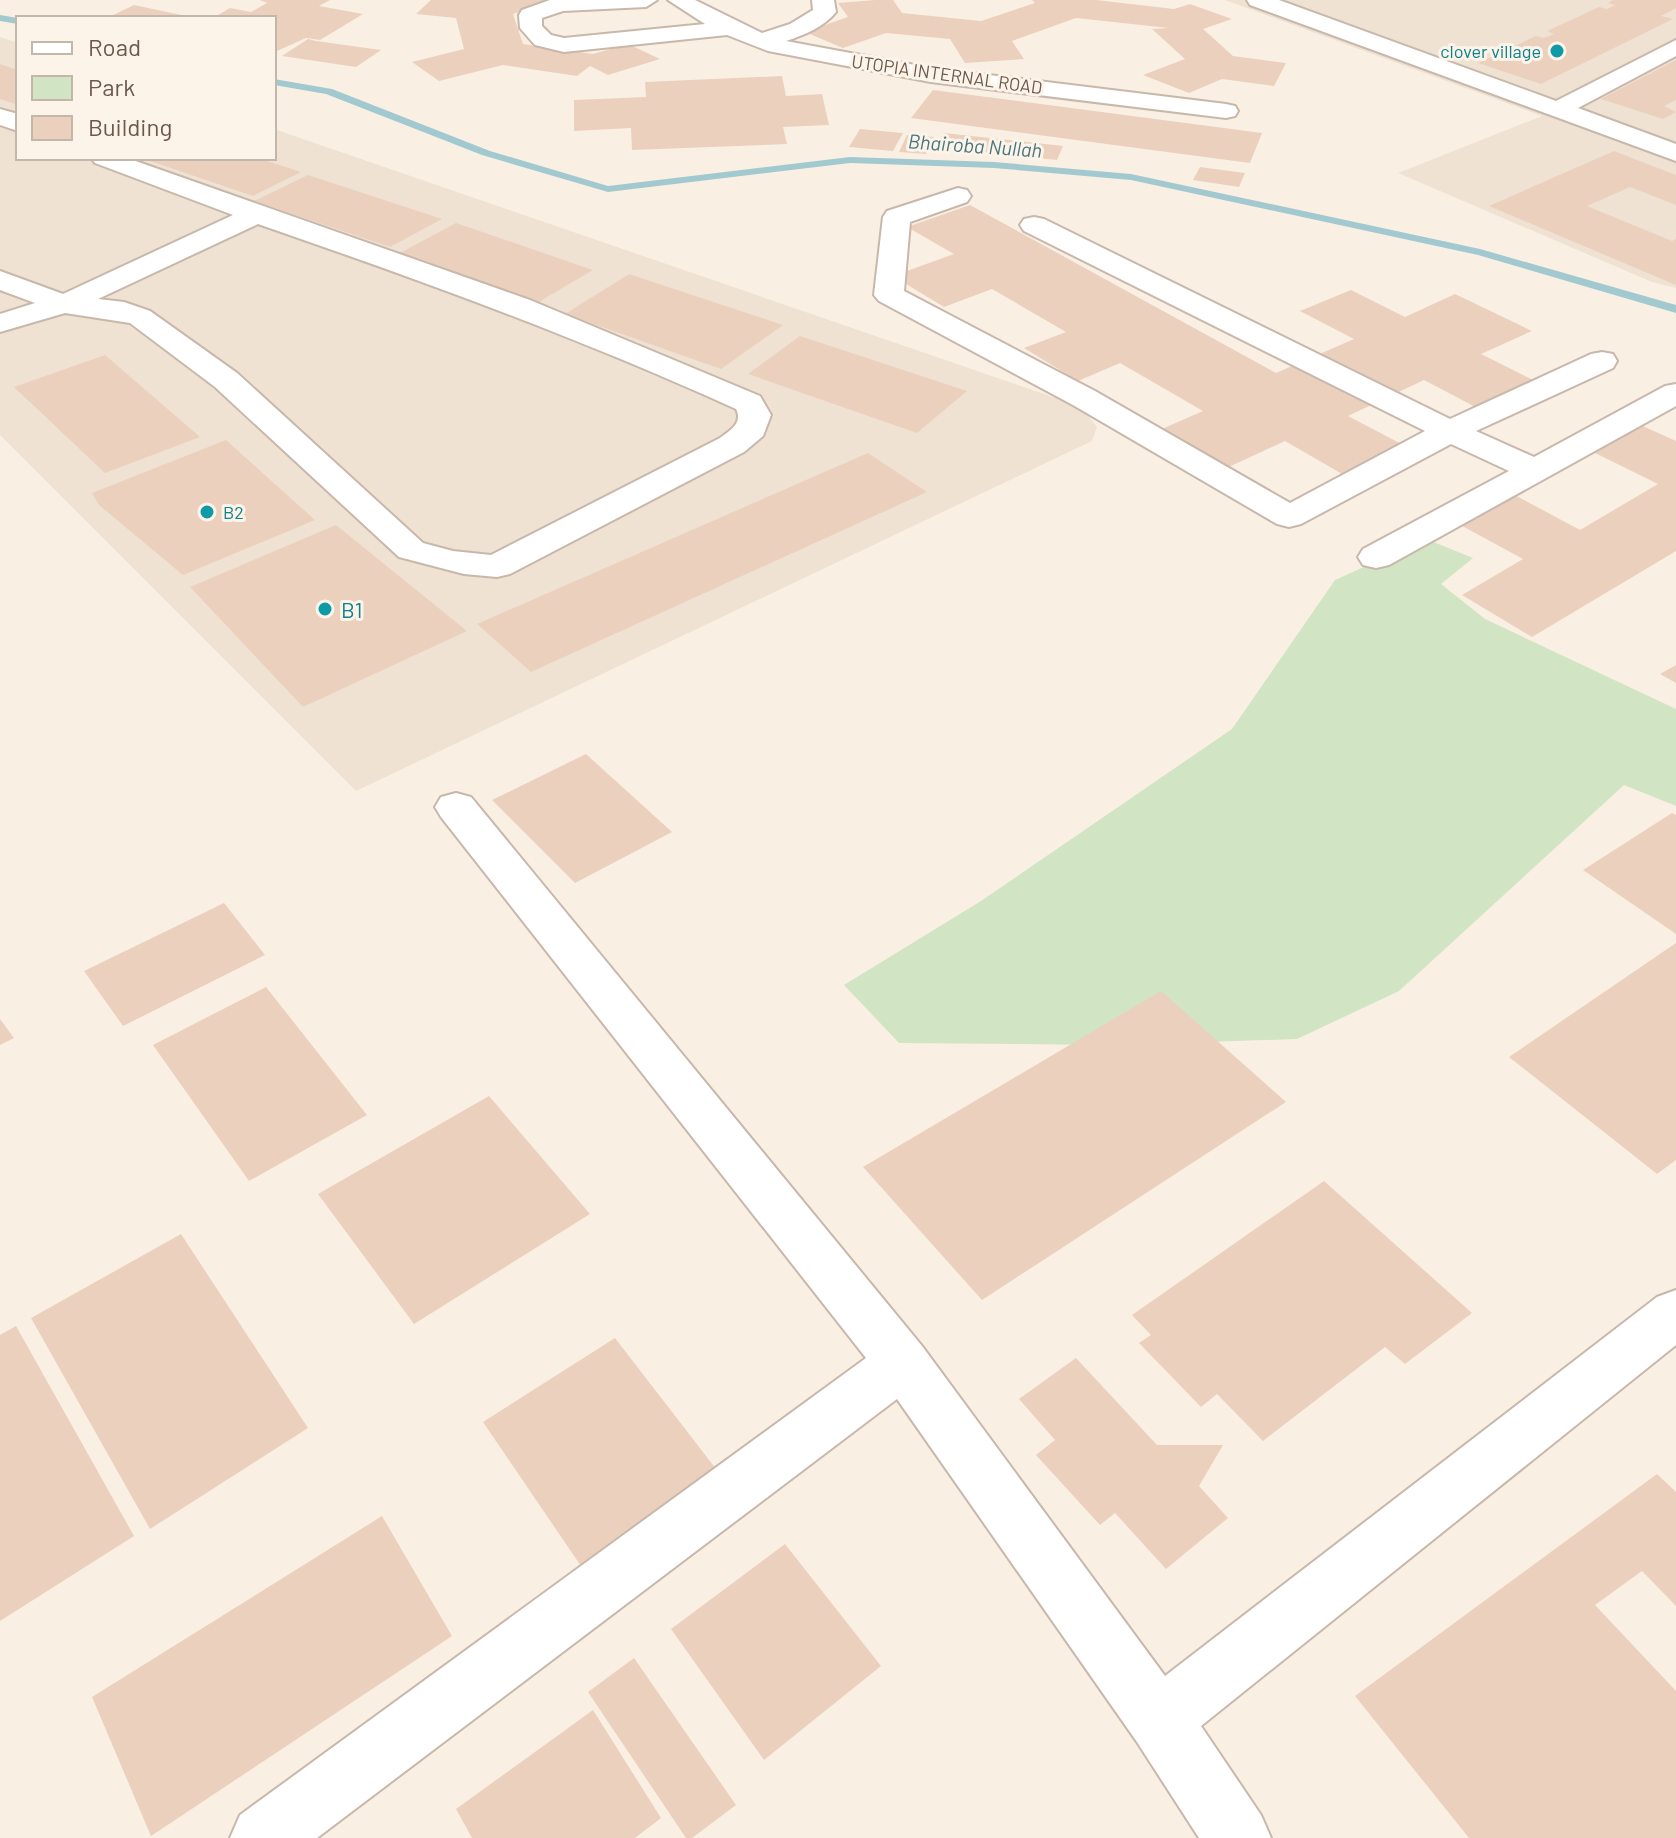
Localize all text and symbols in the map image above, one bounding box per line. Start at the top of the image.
legend [16,16,276,160]
text: Road [88,32,141,61]
place label: clover village [1440,40,1541,62]
marker: clover village [1548,42,1566,60]
street label: UTOPIA INTERNAL ROAD [850,50,1044,98]
text: Park [88,72,135,101]
text: Building [88,112,172,141]
water label: Bhairoba Nullah [907,128,1043,162]
place label: B2 [223,501,244,523]
marker: B2 [198,503,216,521]
place label: B1 [341,596,363,622]
marker: B1 [316,600,334,618]

